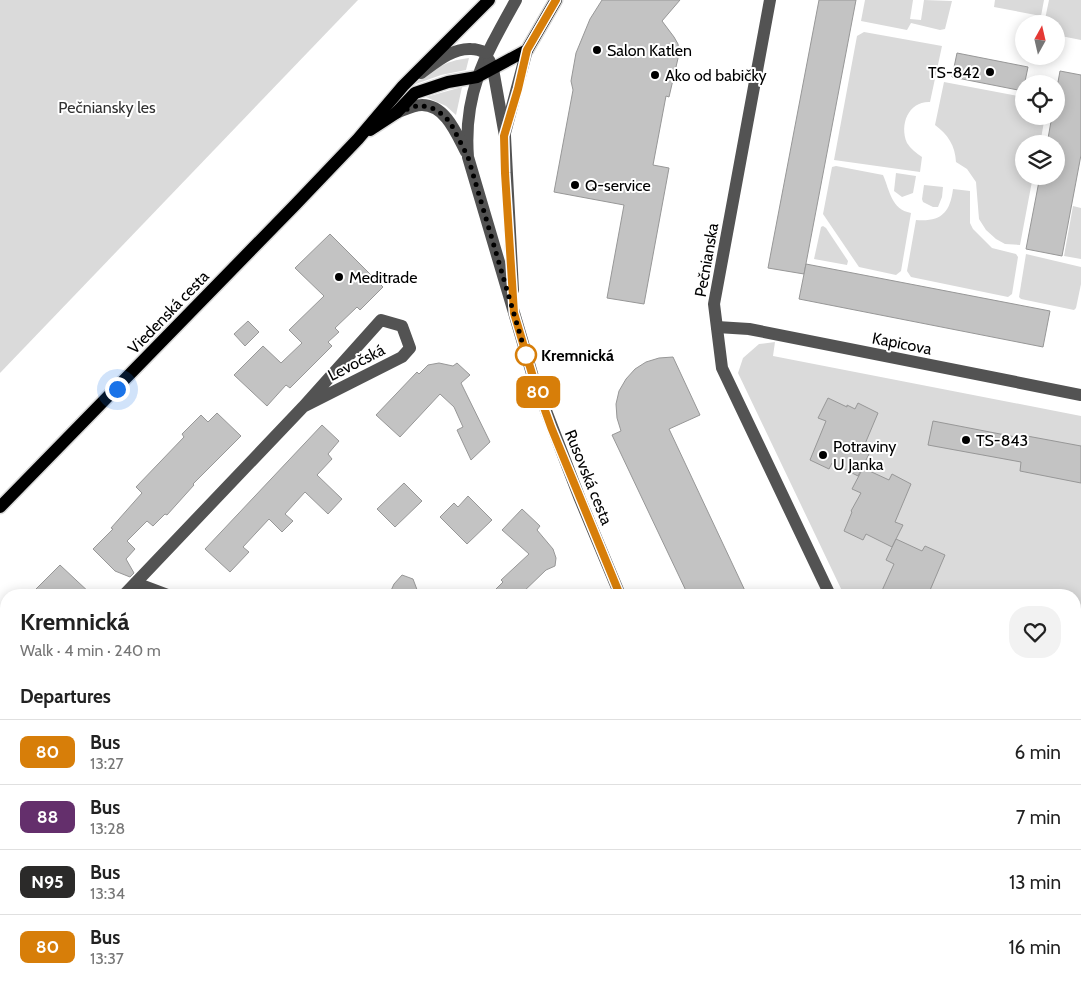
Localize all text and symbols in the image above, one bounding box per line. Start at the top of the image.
north arrow [1015,15,1065,65]
map controls [1015,15,1065,185]
place label: Salon Katlen [607,41,692,60]
marker: Salon Katlen [591,44,603,56]
place label: TS-842 [928,63,980,82]
place label: Ako od babičky [665,66,767,85]
marker: TS-842 [984,66,996,78]
marker: Ako od babičky [649,69,661,81]
button: locate [1015,75,1065,125]
park label: Pečniansky les [58,98,156,117]
button: layers [1015,135,1065,185]
place label: Q-service [585,176,651,195]
marker: Q-service [569,179,581,191]
street label: Pečnianska [691,221,722,299]
street label: Viedenská cesta [124,267,213,358]
place label: Meditrade [349,268,417,287]
marker: Meditrade [333,271,345,283]
street label: Kapicova [870,328,934,359]
street label: Levočská [325,340,388,385]
marker: Kremnická [515,344,537,366]
place label: Kremnická [541,346,614,365]
line badge: 80 [516,376,560,408]
your location [105,377,130,402]
text: 80 [526,381,550,403]
street label: Rusovská cesta [561,427,616,528]
place label: TS-843 [976,431,1028,450]
marker: TS-843 [960,434,972,446]
place label: Potraviny U Janka [833,437,896,474]
marker: Potraviny U Janka [817,449,829,461]
button: heart [1009,606,1061,658]
text: Kremnická [20,607,129,636]
text: Walk · 4 min · 240 m [20,641,161,660]
text: Departures [20,685,111,708]
text: Bus [90,731,120,754]
text: 80 [36,741,59,763]
text: 6 min [1015,741,1061,764]
text: 13:27 [90,754,124,773]
text: Bus [90,796,120,819]
text: 88 [37,806,58,828]
text: 7 min [1016,806,1061,829]
text: 13:28 [90,819,125,838]
text: Bus [90,861,120,884]
text: N95 [31,871,64,893]
text: 13 min [1009,871,1061,894]
text: 13:34 [90,884,125,903]
text: Bus [90,926,120,949]
text: 80 [36,936,59,958]
text: 16 min [1008,936,1061,959]
text: 13:37 [90,949,124,968]

